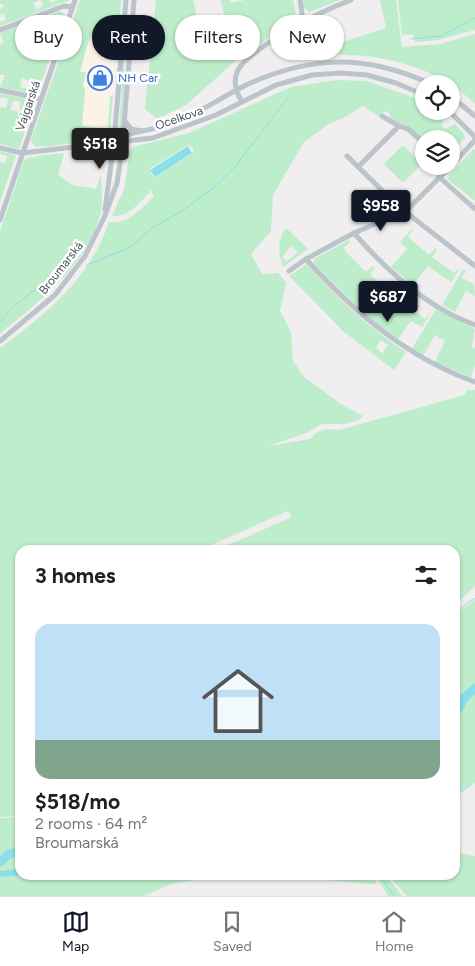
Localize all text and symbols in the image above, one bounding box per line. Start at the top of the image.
chip: Buy [15,15,82,60]
chip: Rent [92,15,165,60]
chip: Filters [175,15,260,60]
chip: New [270,15,344,60]
shop icon: NH Car [87,65,113,91]
place label: NH Car [118,71,158,85]
map controls [415,75,460,175]
button: locate [415,75,460,120]
street label: Vajgarská [13,79,43,133]
street label: Ocelkova [153,103,205,133]
pin: $518 [70,128,130,170]
button: layers [415,130,460,175]
text: $518 [83,134,117,153]
pin: $958 [351,190,411,232]
text: $958 [362,196,400,215]
street label: Broumarská [36,239,86,297]
pin: $687 [358,280,418,323]
text: $687 [370,287,406,306]
icon: filters [412,561,440,589]
text: 3 homes [35,563,116,588]
icon: home [193,656,283,746]
text: $518/mo [35,789,120,814]
text: 2 rooms · 64 m² [35,814,147,833]
text: Broumarská [35,833,119,852]
tab: Map [62,908,90,955]
tab: Saved [213,908,252,955]
tab: Home [375,908,413,955]

